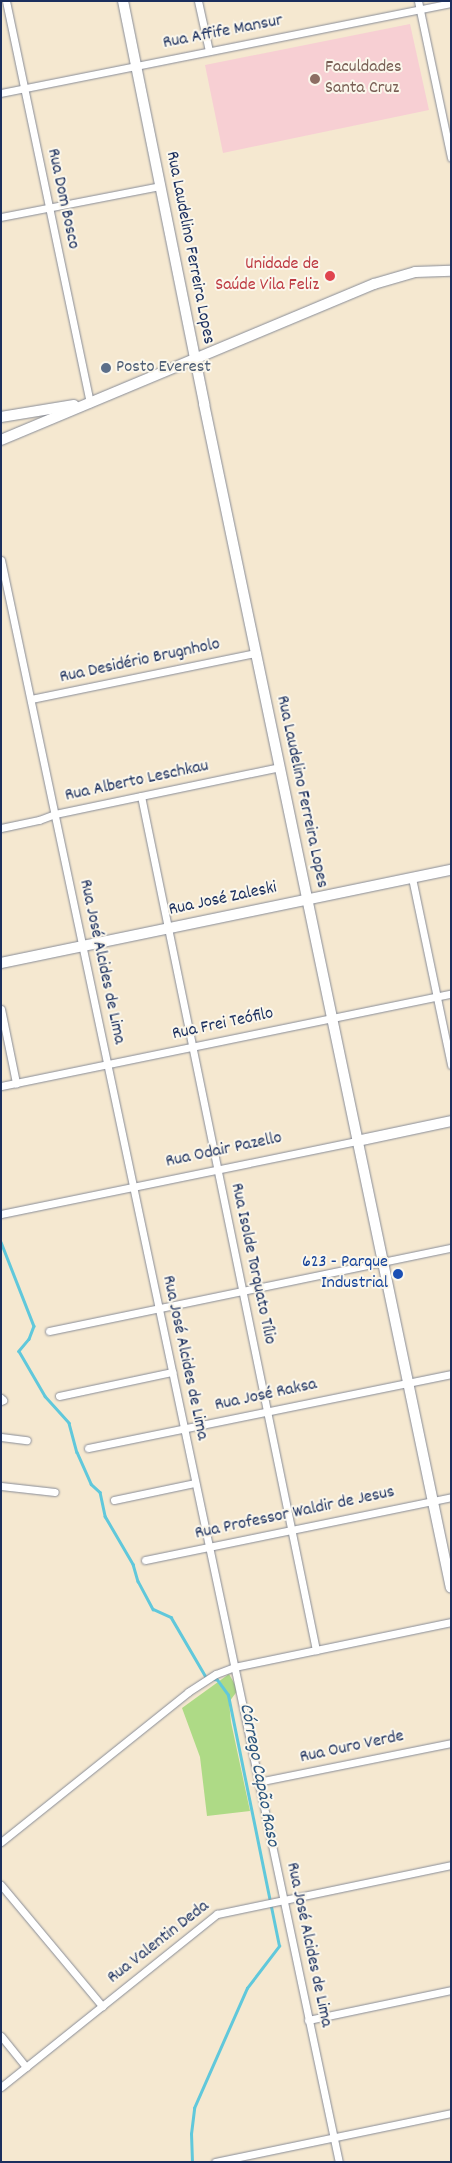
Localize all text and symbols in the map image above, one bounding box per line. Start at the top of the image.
street label: Rua Affife Mansur [161,11,285,55]
place label: Faculdades Santa Cruz [325,58,402,100]
marker: Faculdades Santa Cruz [309,73,321,85]
street label: Rua Dom Bosco [41,147,83,251]
street label: Rua Laudelino Ferreira Lopes [160,150,218,346]
place label: Unidade de Saúde Vila Feliz [215,255,319,298]
marker: Unidade de Saúde Vila Feliz [323,269,337,283]
place label: Posto Everest [116,357,211,379]
marker: Posto Everest [100,362,112,374]
street label: Rua Desidério Brugnholo [58,634,222,690]
street label: Rua Laudelino Ferreira Lopes [270,694,332,890]
street label: Rua Alberto Leschkau [63,756,211,808]
street label: Rua José Alcides de Lima [73,878,129,1046]
street label: Rua José Zaleski [167,878,279,922]
street label: Rua Frei Teófilo [170,1004,276,1046]
street label: Rua Odair Pazello [164,1128,284,1174]
street label: Rua Isolde Torquato Tílio [224,1181,280,1347]
place label: 623 - Parque Industrial [302,1253,388,1296]
marker: 623 - Parque Industrial [392,1268,404,1280]
street label: Rua José Alcides de Lima [156,1274,212,1442]
street label: Rua José Raksa [213,1375,319,1417]
street label: Rua Professor Waldir de Jesus [193,1482,397,1546]
water label: Córrego Capão Raso [233,1701,283,1849]
street label: Rua Ouro Verde [298,1726,406,1770]
street label: Rua José Alcides de Lima [280,1861,336,2029]
street label: Rua Valentin Deda [104,1897,214,1989]

